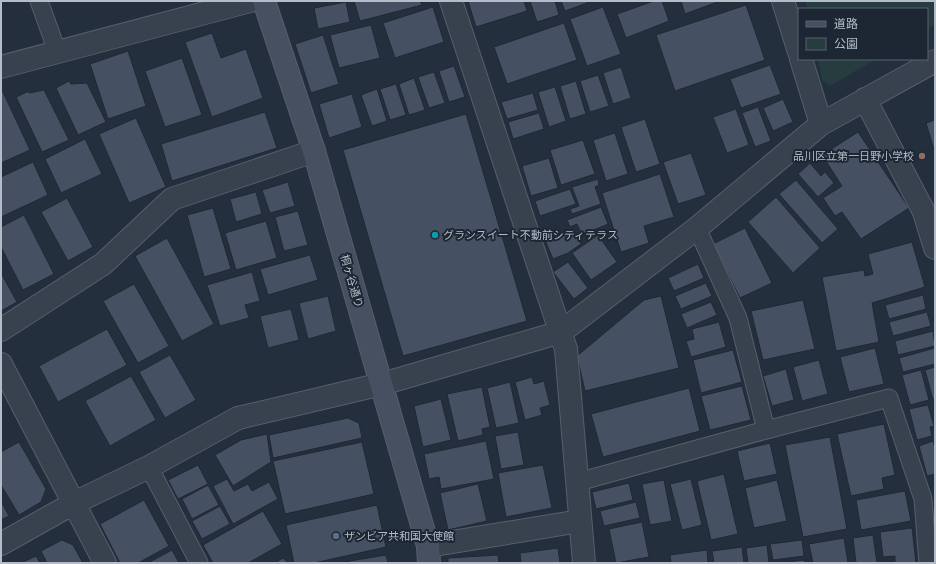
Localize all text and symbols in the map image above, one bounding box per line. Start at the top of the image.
legend [798,8,928,60]
text: 道路 [834,17,858,31]
text: 公園 [834,37,858,51]
place label: 品川区立第一日野小学校 [793,150,914,163]
marker: 品川区立第一日野小学校 [917,151,927,161]
place label: グランスイート不動前シティテラス [443,229,618,242]
marker: グランスイート不動前シティテラス [430,230,440,240]
street label: 桐ヶ谷通り [338,253,365,309]
place label: ザンビア共和国大使館 [344,530,454,543]
marker: ザンビア共和国大使館 [331,531,341,541]

